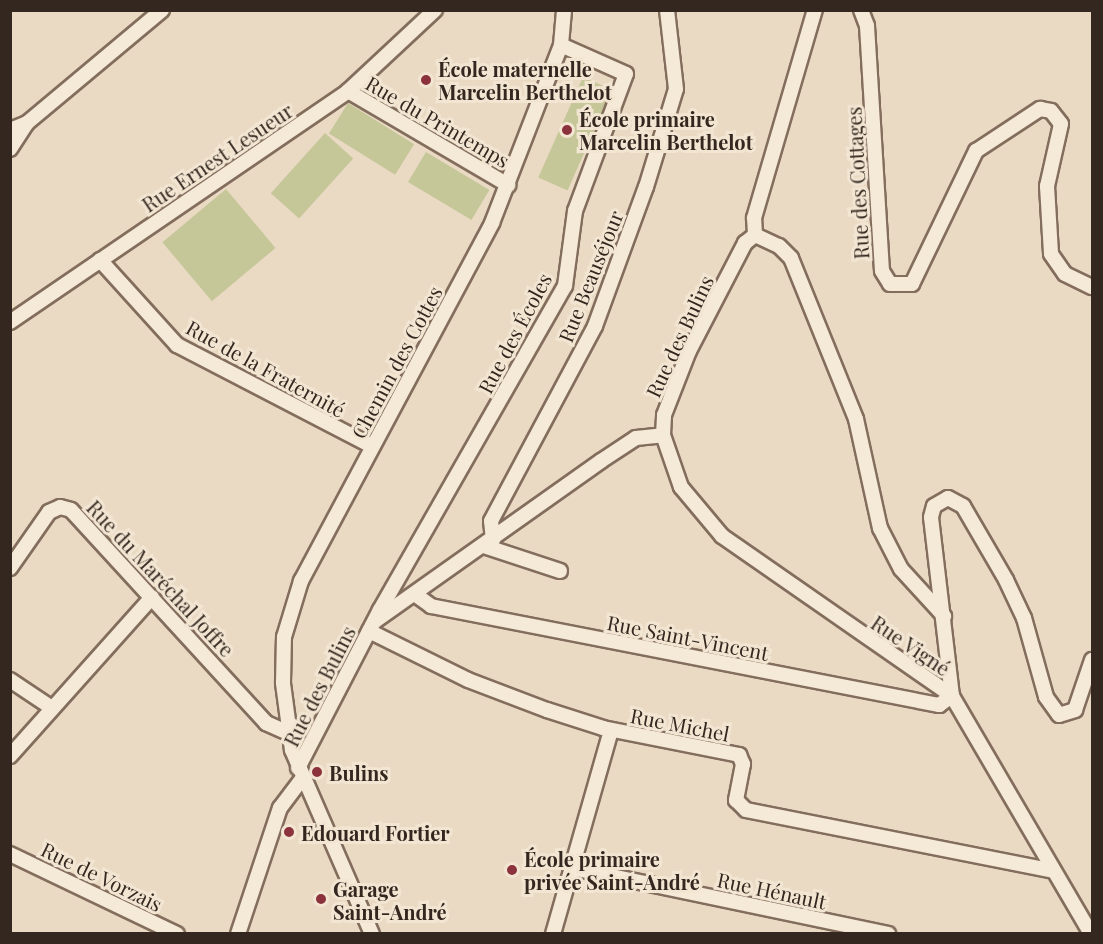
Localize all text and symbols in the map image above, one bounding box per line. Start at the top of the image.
place label: École maternelle Marcelin Berthelot [438,56,612,103]
street label: Rue du Printemps [362,70,514,172]
marker: École maternelle Marcelin Berthelot [419,73,433,87]
street label: Rue Ernest Lesueur [137,98,297,216]
place label: École primaire Marcelin Berthelot [579,106,753,153]
street label: Rue des Cottages [841,106,873,260]
marker: École primaire Marcelin Berthelot [560,123,574,137]
street label: Rue Beauséjour [553,207,627,345]
street label: Rue des Écoles [472,269,556,397]
street label: Rue des Bulins [640,271,718,401]
street label: Chemin des Cottes [346,282,446,442]
street label: Rue de la Fraternité [182,314,350,422]
street label: Rue du Maréchal Joffre [82,495,240,661]
street label: Rue Saint-Vincent [605,610,771,664]
street label: Rue Vigné [867,610,955,680]
street label: Rue des Bulins [278,622,360,750]
street label: Rue Michel [628,703,732,745]
place label: Bulins [329,760,389,784]
marker: Bulins [310,765,324,779]
place label: Edouard Fortier [301,820,450,844]
marker: Edouard Fortier [282,825,296,839]
street label: Rue de Vorzais [37,836,167,916]
place label: École primaire privée Saint-André [524,846,700,893]
marker: École primaire privée Saint-André [505,863,519,877]
street label: Rue Hénault [715,867,829,913]
place label: Garage Saint-André [333,876,447,923]
marker: Garage Saint-André [314,892,328,906]

